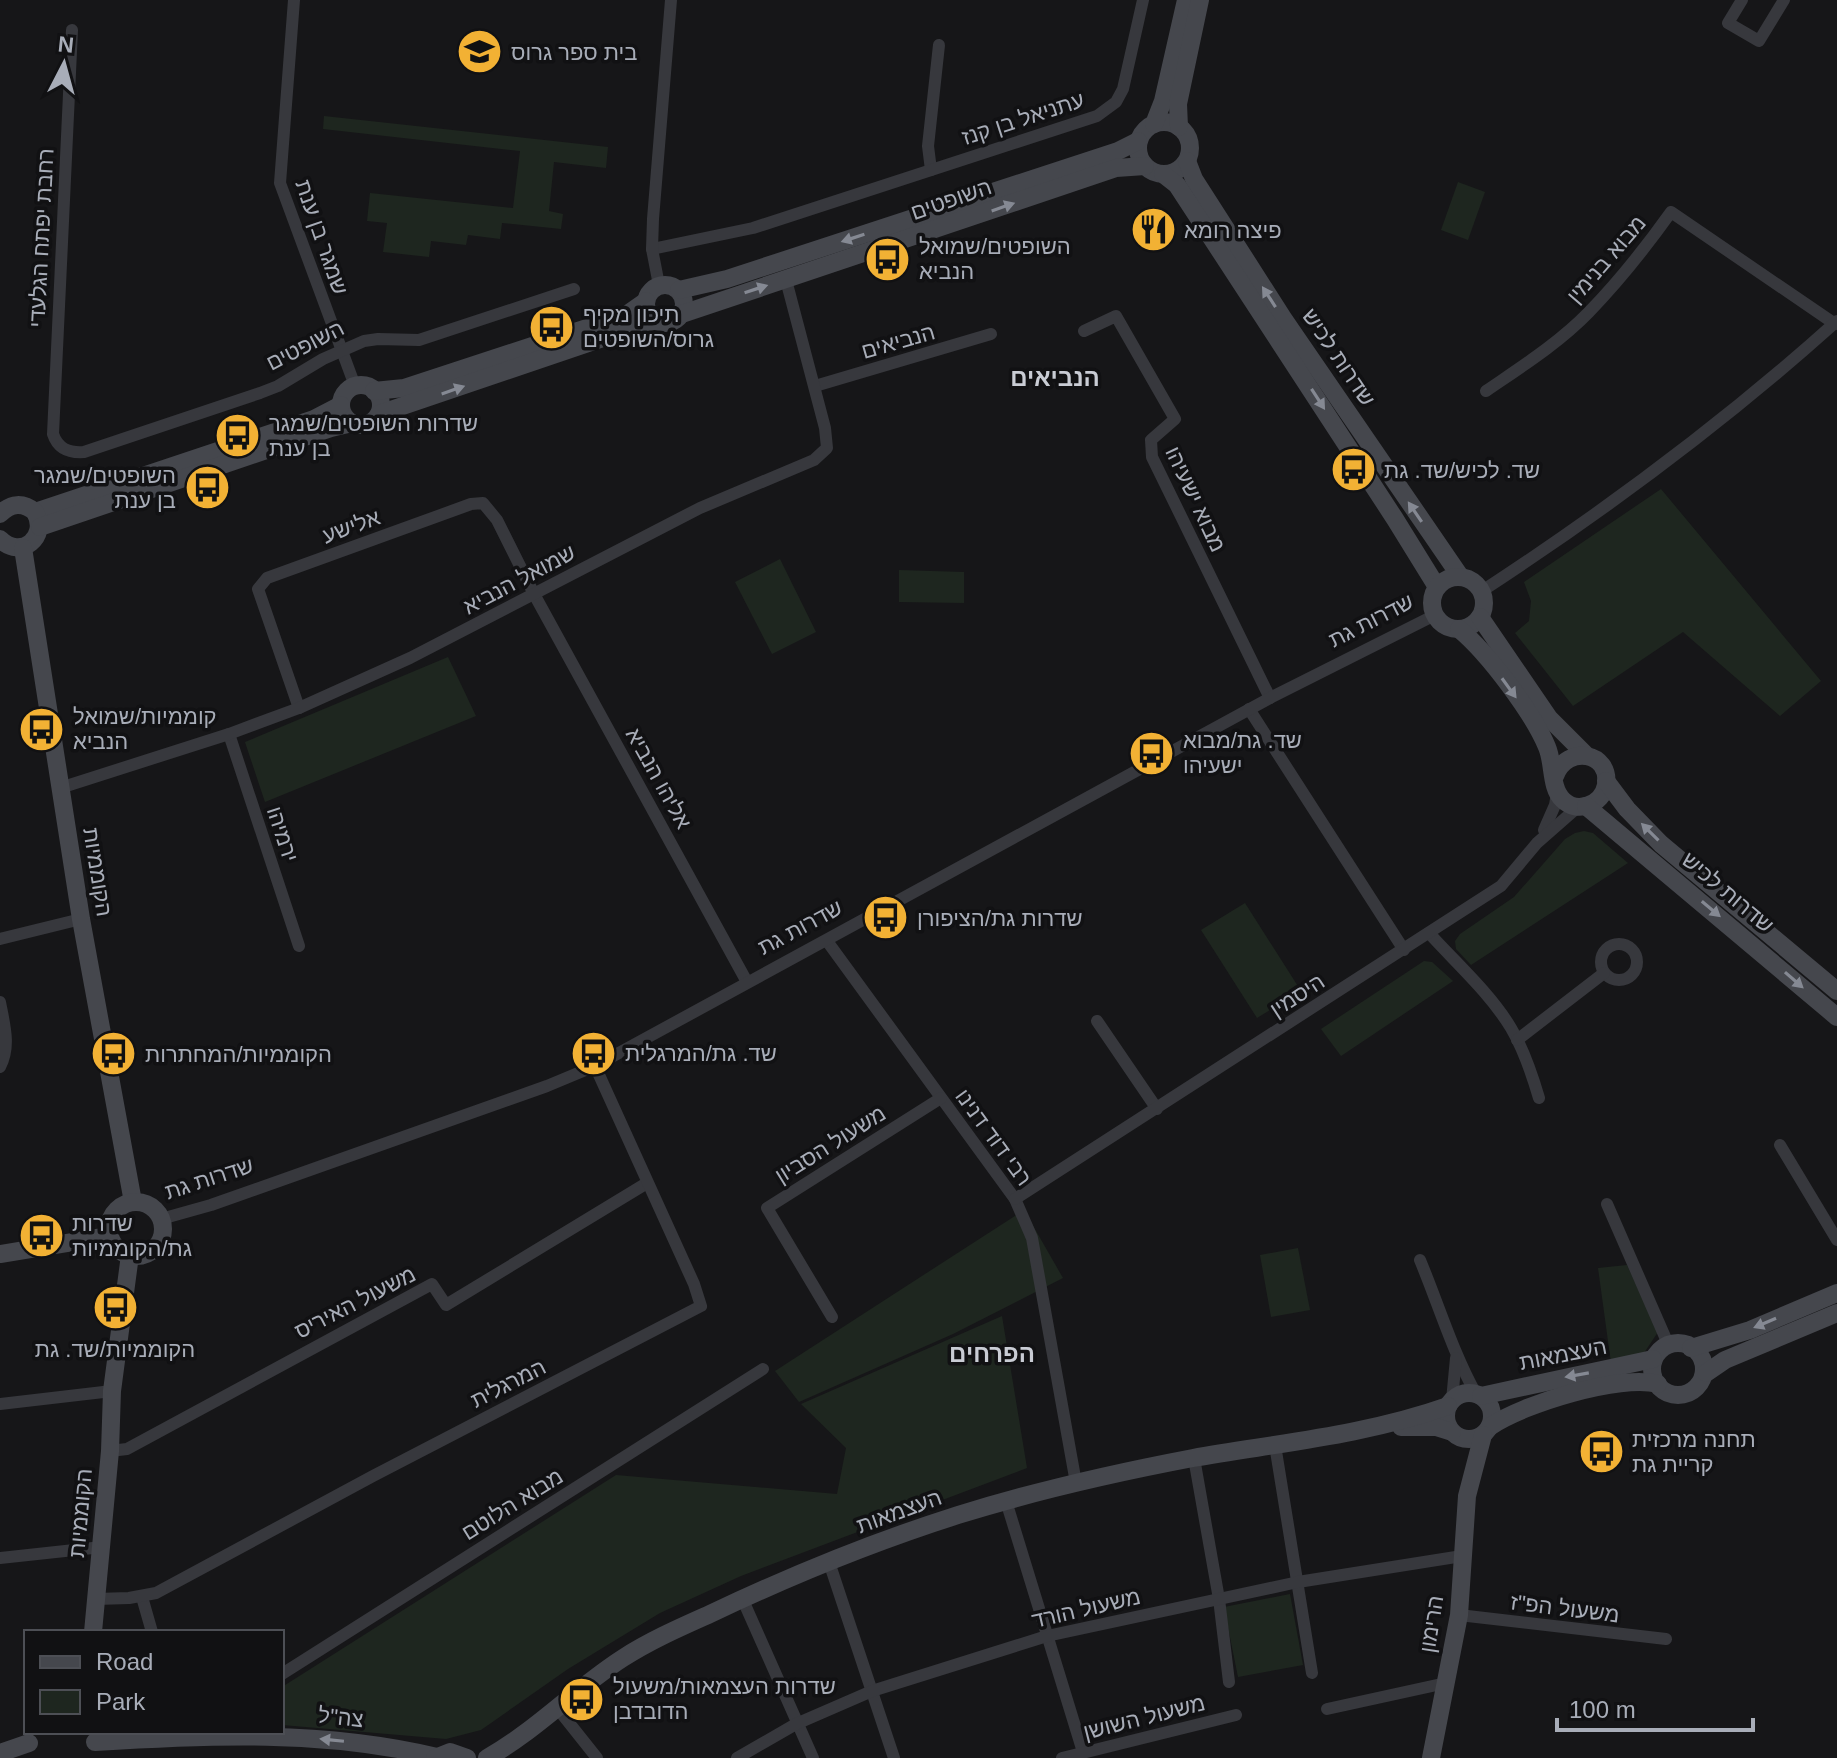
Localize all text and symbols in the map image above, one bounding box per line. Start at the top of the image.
north arrow [24,24,104,104]
school or university icon: בית ספר גרוס [456,28,504,76]
text: N [57,31,75,58]
place label: בית ספר גרוס [511,40,637,65]
street label: עתניאל בן קנז [959,87,1087,150]
street label: רחבת יפתח הגלעדי [24,148,59,328]
street label: השופטים [908,174,995,225]
street label: שמגר בן ענת [290,176,353,298]
one-way arrow [991,200,1015,212]
restaurant icon: פיצה רומא [1129,206,1177,254]
street label: מבוא בנימין [1562,211,1651,308]
place label: פיצה רומא [1184,218,1282,243]
one-way arrow [841,233,865,245]
place label: השופטים/שמואל הנביא [919,234,1071,284]
bus stop icon: השופטים/שמואל הנביא [864,235,912,283]
one-way arrow [745,283,769,295]
one-way arrow [1263,286,1277,308]
place label: תיכון מקיף גרוס/השופטים [583,302,714,352]
bus stop icon: תיכון מקיף גרוס/השופטים [528,303,576,351]
street label: שדרות לכיש [1297,304,1380,411]
street label: השופטים [262,315,348,376]
street label: הנביאים [858,319,938,364]
district label: הנביאים [1010,364,1100,391]
one-way arrow [441,383,465,395]
one-way arrow [1310,389,1325,410]
place label: שדרות השופטים/שמגר בן ענת [269,411,478,461]
bus stop icon: שדרות השופטים/שמגר בן ענת [214,412,262,460]
street label: מבוא ישעיהו [1160,443,1231,556]
bus stop icon: שד. לכיש/שד. גת [1329,446,1377,494]
place label: שד. לכיש/שד. גת [1384,458,1540,483]
place label: השופטים/שמגר בן ענת [34,463,176,513]
bus stop icon: השופטים/שמגר בן ענת [183,464,231,512]
one-way arrow [1408,502,1423,523]
street label: אלישע [319,504,384,548]
street label: שמואל הנביא [459,539,580,619]
street label: שדרות גת [1325,589,1418,652]
one-way arrow [1501,678,1517,699]
place label: קוממיות/שמואל הנביא [73,704,217,754]
bus stop icon: קוממיות/שמואל הנביא [18,705,66,753]
street label: אליהו הנביא [621,724,697,833]
place label: שד. גת/מבוא ישעיהו [1183,728,1302,778]
bus stop icon: שד. גת/מבוא ישעיהו [1128,729,1176,777]
street label: ירמיהו [262,803,303,865]
one-way arrow [1641,823,1660,842]
street label: הקוממיות [78,826,117,918]
street label: שדרות לכיש [1677,847,1778,938]
bus stop icon: שדרות גת/הציפורן [862,894,910,942]
street label: שדרות גת [754,895,847,960]
one-way arrow [1701,900,1721,917]
place label: שדרות גת/הציפורן [917,906,1082,931]
street label: היסמין [1265,969,1329,1022]
one-way arrow [1784,971,1804,988]
bus stop icon: שד. גת/המרגלית [570,1029,618,1077]
bus stop icon: הקוממיות/המחתרות [90,1030,138,1078]
place label: שד. גת/המרגלית [625,1041,777,1066]
place label: הקוממיות/המחתרות [145,1042,332,1067]
street label: רבי דוד דנינו [950,1084,1037,1190]
street label: משעול הסביון [770,1101,890,1188]
street label: שדרות גת [162,1152,257,1205]
place label: שדרות גת/הקוממיות [72,1211,192,1261]
bus stop icon: שדרות גת/הקוממיות [17,1212,65,1260]
street label: משעול האיריס [291,1261,420,1344]
bus stop icon: הקוממיות/שד. גת [91,1284,139,1332]
one-way arrow [1753,1317,1777,1330]
street label: העצמאות [1517,1334,1609,1375]
place label: הקוממיות/שד. גת [35,1337,195,1362]
district label: הפרחים [949,1340,1035,1367]
street label: המרגלית [467,1354,550,1413]
one-way arrow [1564,1369,1589,1382]
place label: תחנה מרכזית קריית גת [1632,1427,1756,1477]
bus stop icon: תחנה מרכזית קריית גת [1577,1428,1625,1476]
street label: מבוא הלוטם [457,1463,567,1545]
street label: הקוממיות [64,1467,97,1559]
street label: העצמאות [853,1485,945,1538]
street label: משעול הורד [1029,1584,1143,1633]
street label: משעול הפ"ז [1509,1589,1621,1628]
street label: הרימון [1415,1594,1448,1654]
legend [24,1630,284,1734]
text: Road [96,1648,153,1675]
place label: שדרות העצמאות/משעול הדובדבן [613,1674,836,1724]
bus stop icon: שדרות העצמאות/משעול הדובדבן [558,1675,606,1723]
scale bar [1557,1682,1753,1732]
text: Park [96,1688,146,1715]
street label: משעול השושן [1081,1690,1208,1745]
text: 100 m [1569,1696,1636,1723]
street label: צה"ל [317,1703,365,1732]
one-way arrow [319,1733,344,1746]

